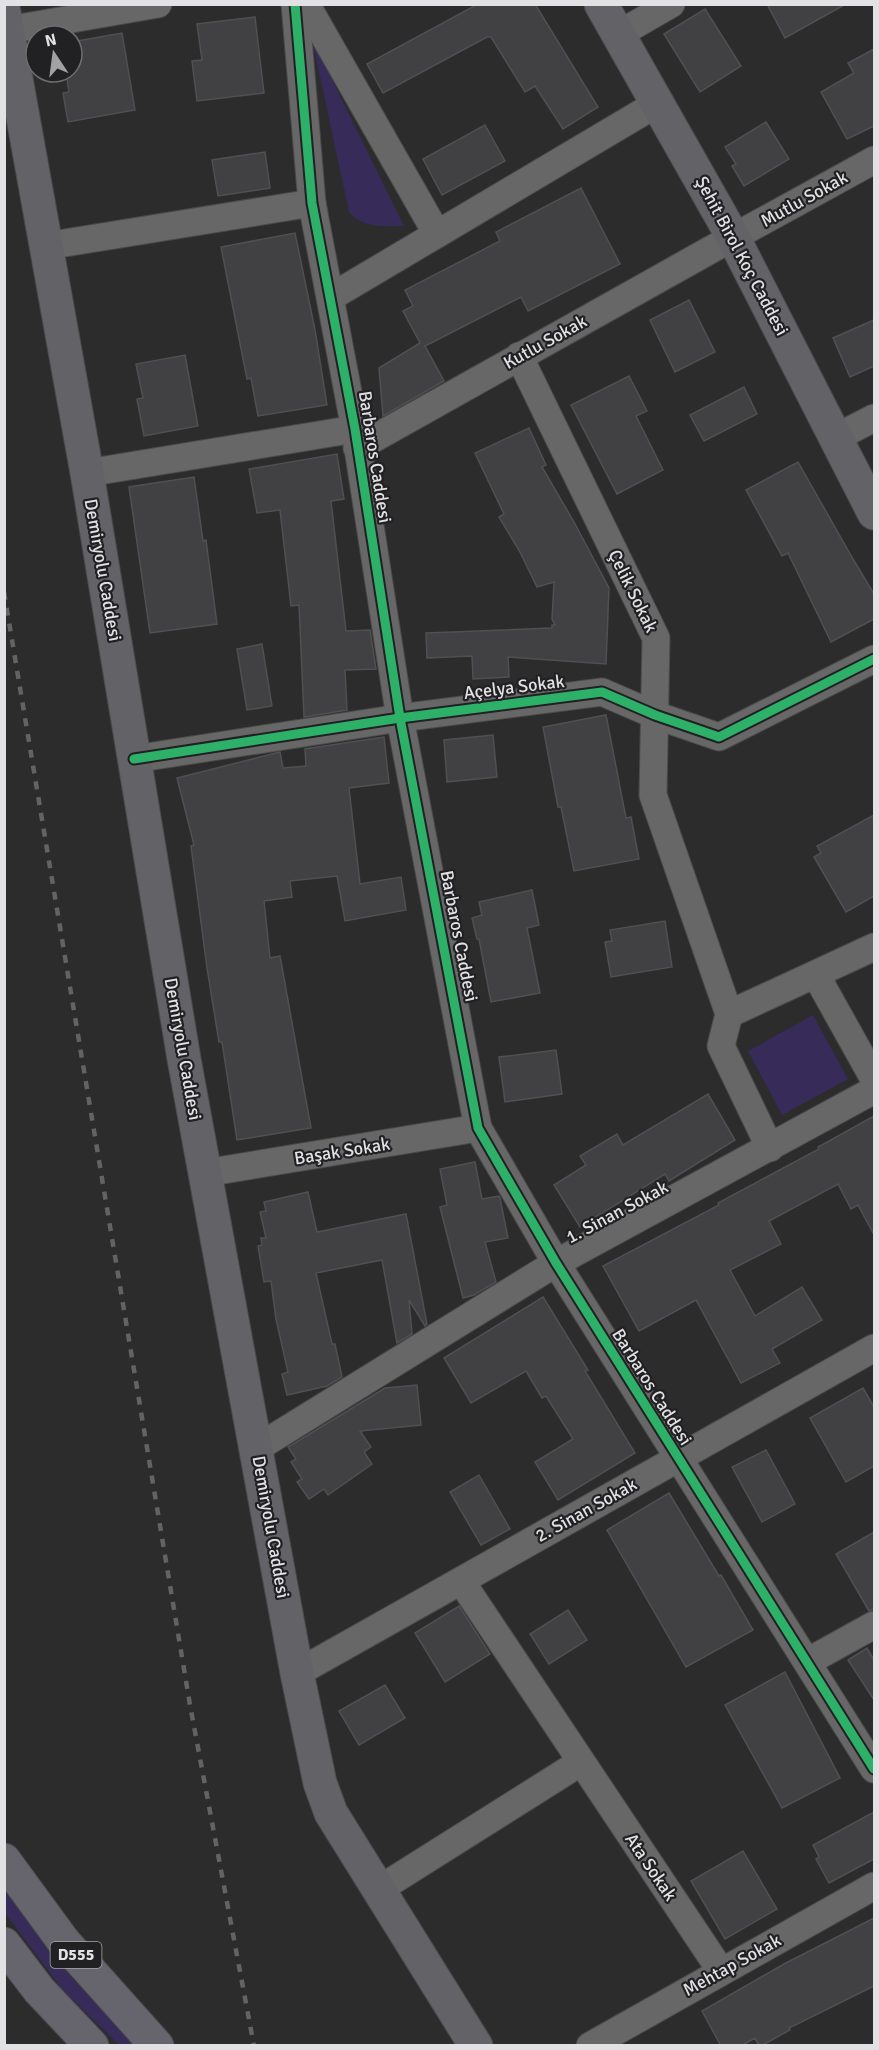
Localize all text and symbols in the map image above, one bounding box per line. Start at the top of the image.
north arrow [24,24,84,84]
text: N [43,29,59,51]
street label: Mutlu Sokak [757,166,851,232]
street label: Şehit Birol Koç Caddesi [691,173,793,339]
street label: Kutlu Sokak [499,310,591,374]
street label: Barbaros Caddesi [354,389,396,525]
street label: Demiryolu Caddesi [80,497,126,643]
street label: Çelik Sokak [604,546,662,636]
street label: Açelya Sokak [462,670,566,704]
street label: Barbaros Caddesi [435,868,483,1004]
street label: Demiryolu Caddesi [160,976,206,1122]
street label: Başak Sokak [293,1133,391,1169]
street label: 1. Sinan Sokak [562,1176,672,1248]
street label: Barbaros Caddesi [607,1325,697,1449]
street label: Demiryolu Caddesi [248,1454,294,1600]
street label: 2. Sinan Sokak [531,1473,641,1547]
street label: Ata Sokak [620,1829,682,1905]
street label: Mehtap Sokak [679,1929,785,2001]
road number: D555 [50,1942,101,1968]

